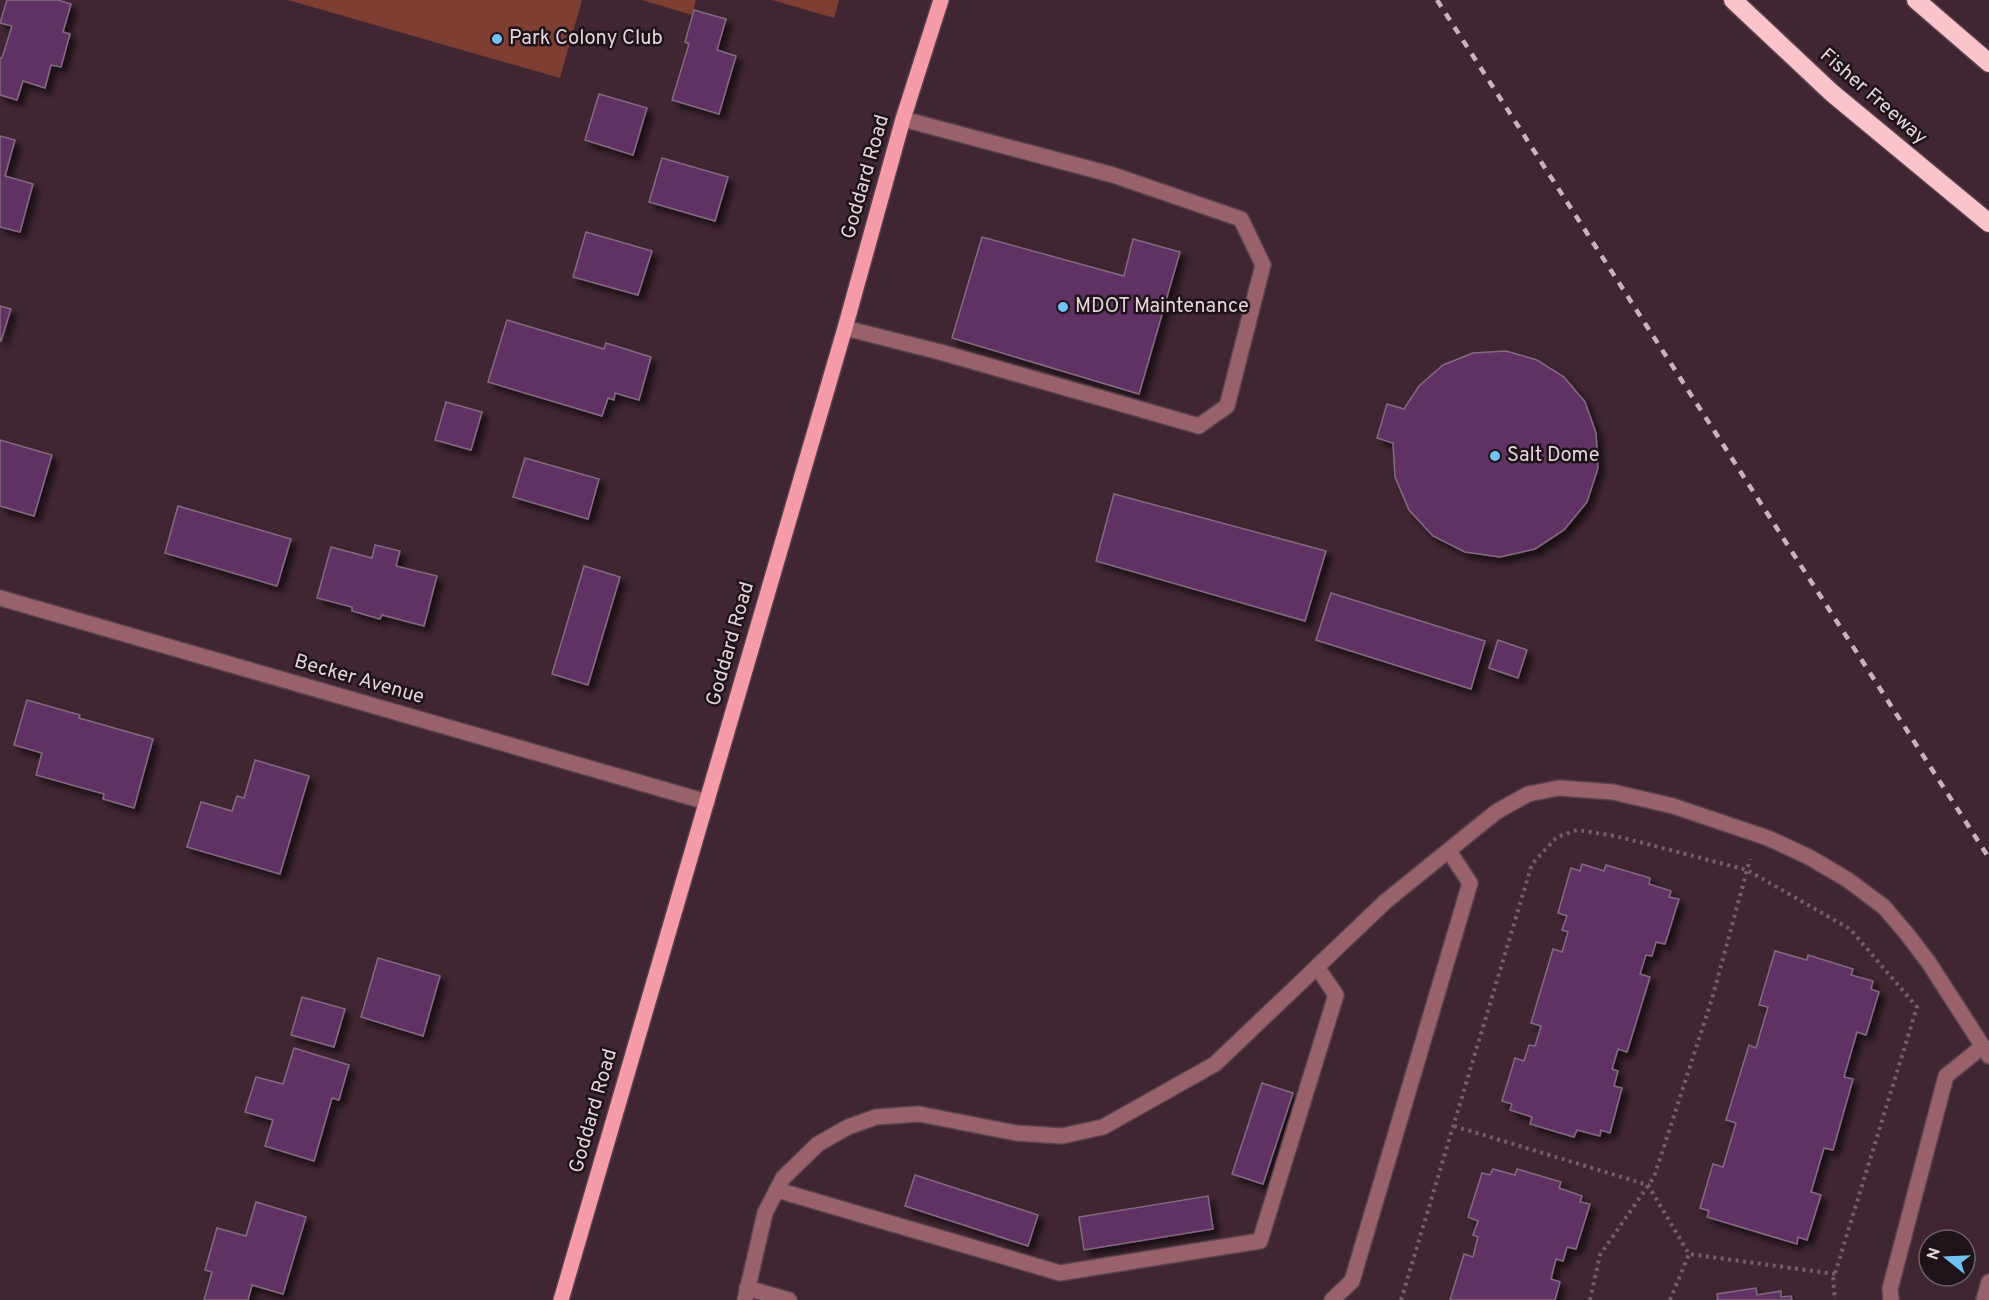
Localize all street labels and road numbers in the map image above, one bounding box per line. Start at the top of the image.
street label: Fisher Freeway [1814,43,1932,151]
street label: Goddard Road [836,112,896,242]
street label: Goddard Road [701,579,761,709]
street label: Becker Avenue [291,649,427,711]
street label: Goddard Road [564,1046,624,1176]

